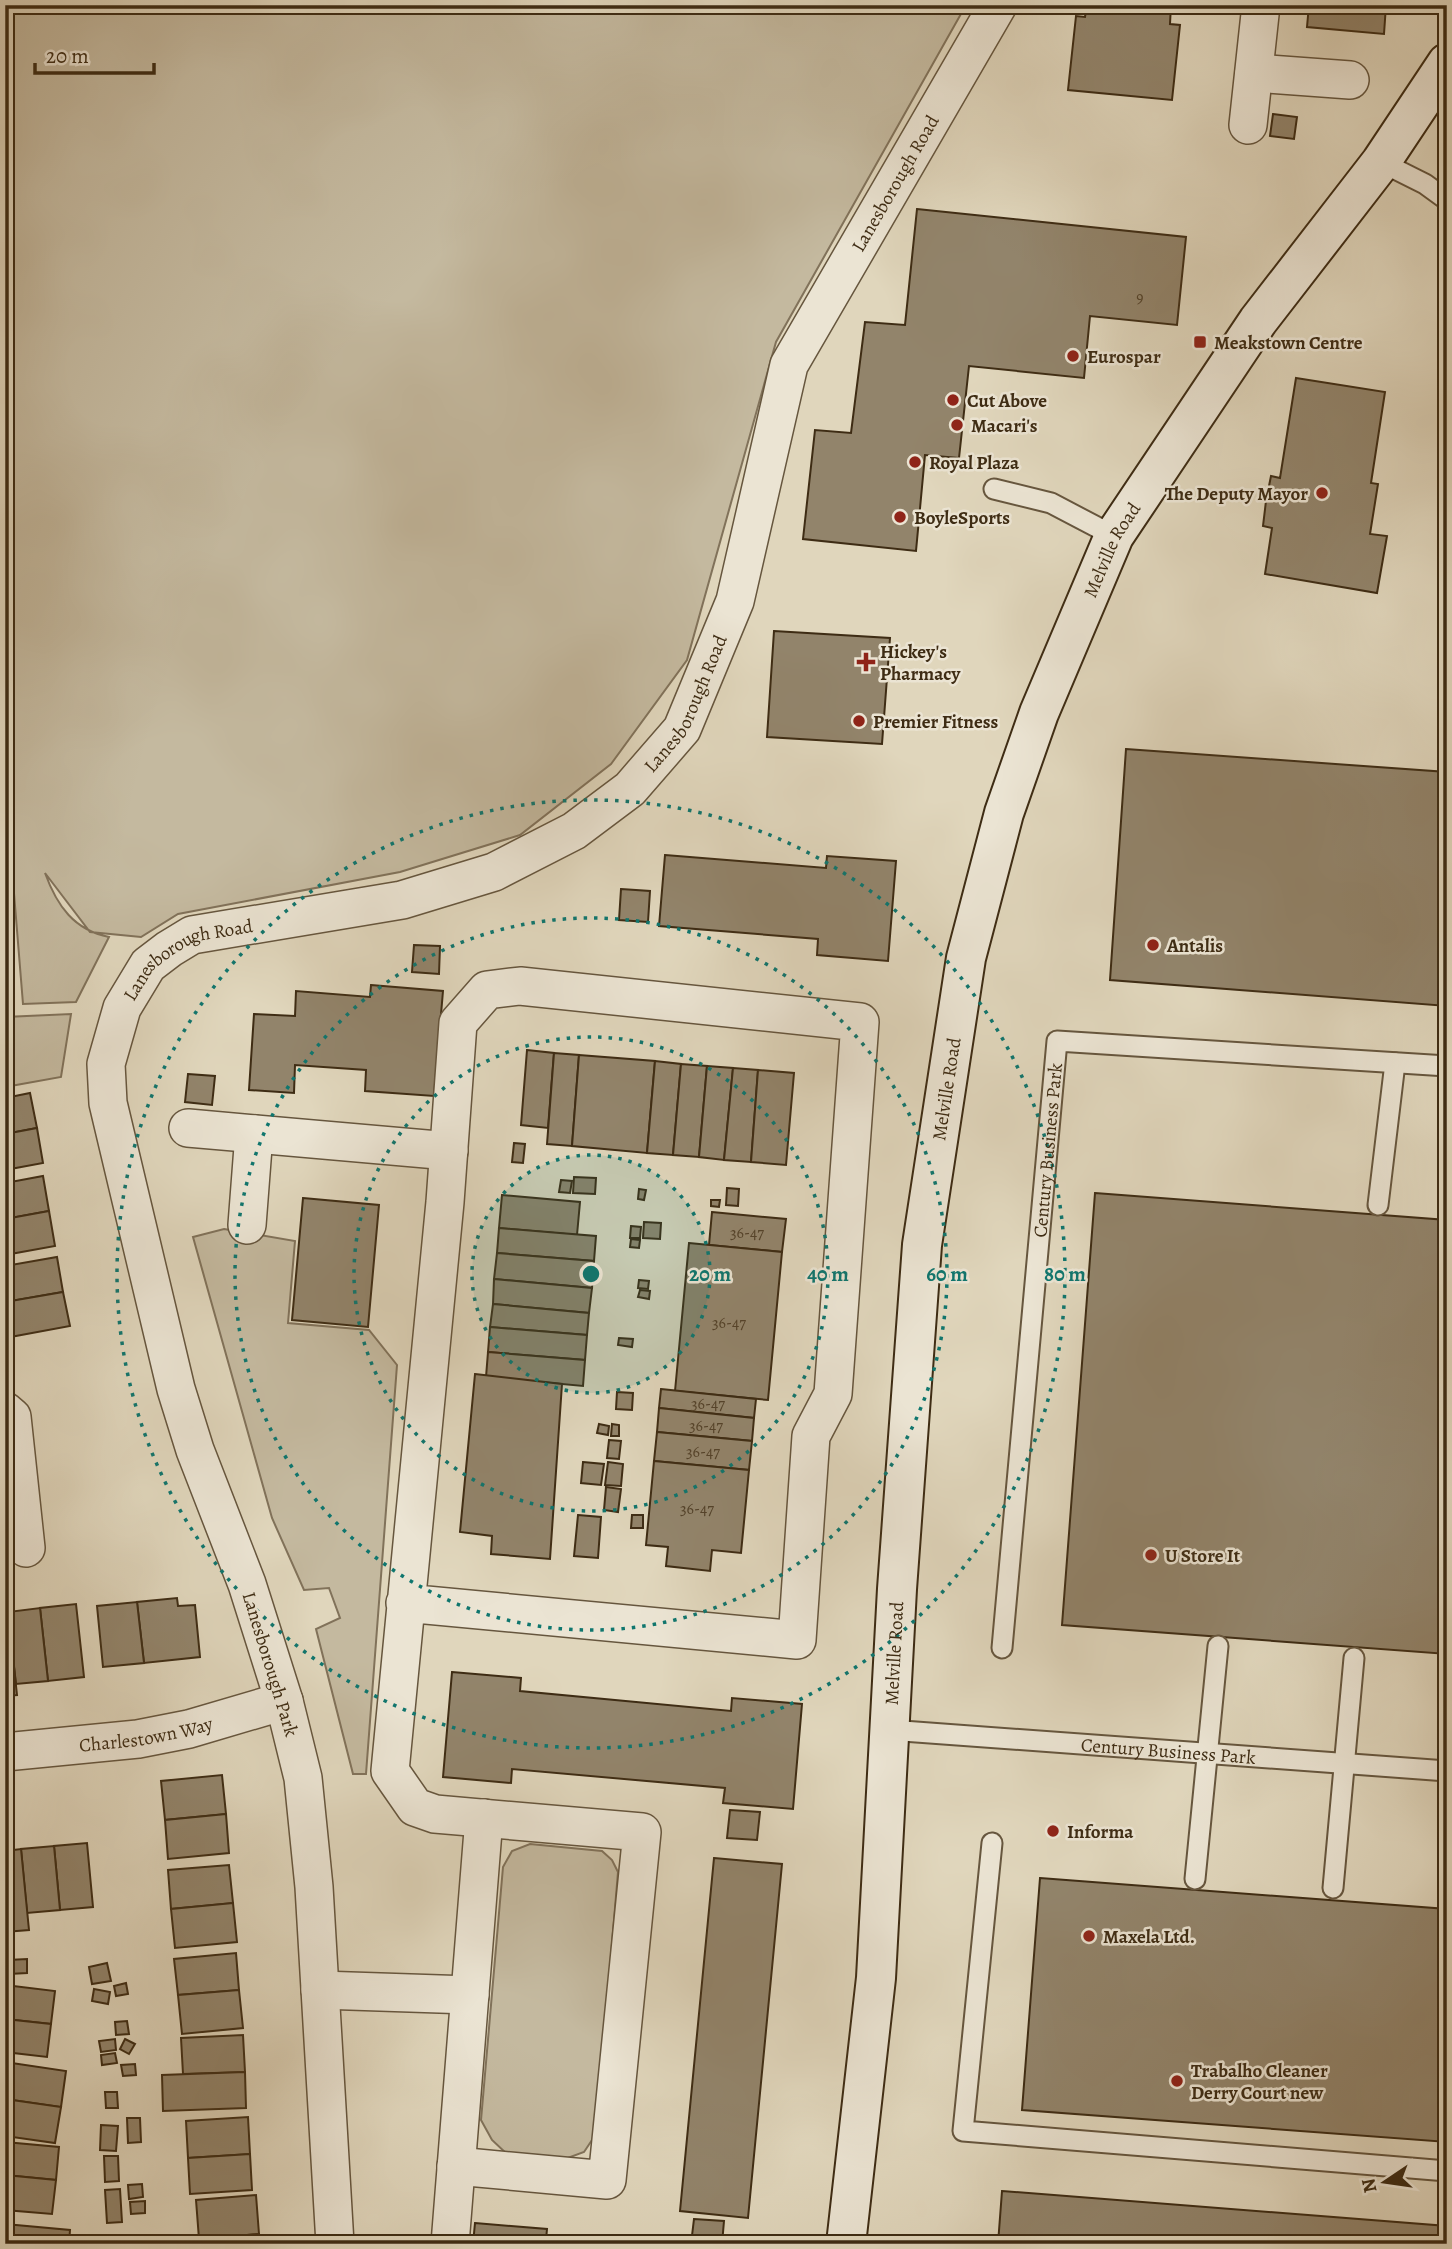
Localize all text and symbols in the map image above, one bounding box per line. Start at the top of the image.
scale bar [35,32,154,76]
text: 20 m [46,42,89,70]
street label: Lanesborough Road [846,110,946,257]
house number: 9 [1136,287,1144,309]
place label: Meakstown Centre [1214,330,1363,356]
marker: Meakstown Centre [1192,334,1208,350]
place label: Eurospar [1087,344,1161,370]
marker: Eurospar [1065,348,1081,364]
place label: Cut Above [967,388,1047,414]
marker: Cut Above [945,392,961,408]
place label: Macari's [971,413,1038,439]
marker: Macari's [949,417,965,433]
place label: Royal Plaza [929,450,1020,476]
marker: Royal Plaza [907,454,923,470]
place label: The Deputy Mayor [1165,481,1308,507]
marker: The Deputy Mayor [1314,485,1330,501]
street label: Melville Road [1077,497,1147,602]
place label: BoyleSports [914,505,1010,531]
marker: BoyleSports [892,509,908,525]
street label: Lanesborough Road [638,630,734,778]
place label: Hickey's Pharmacy [880,639,962,687]
marker: Hickey's Pharmacy [858,654,874,670]
place label: Premier Fitness [873,709,998,735]
marker: Premier Fitness [851,713,867,729]
street label: Lanesborough Road [117,913,256,1006]
place label: Antalis [1166,933,1223,959]
marker: Antalis [1145,937,1161,953]
street label: Melville Road [926,1035,968,1142]
street label: Century Business Park [1027,1061,1069,1239]
house number: 36-47 [730,1222,764,1244]
text: 20 m [689,1260,731,1288]
text: 40 m [807,1260,849,1288]
text: 60 m [926,1260,968,1288]
text: 80 m [1044,1260,1086,1288]
centre of rings [579,1262,603,1286]
house number: 36-47 [712,1312,746,1334]
house number: 36-47 [691,1393,725,1415]
house number: 36-47 [689,1415,723,1437]
house number: 36-47 [686,1441,720,1463]
house number: 36-47 [680,1498,714,1520]
place label: U Store It [1165,1543,1241,1569]
marker: U Store It [1143,1547,1159,1563]
street label: Lanesborough Park [236,1589,305,1740]
street label: Melville Road [879,1600,910,1706]
street label: Charlestown Way [78,1711,216,1759]
street label: Century Business Park [1080,1732,1257,1771]
place label: Informa [1067,1819,1134,1845]
marker: Informa [1045,1823,1061,1839]
place label: Maxela Ltd. [1103,1924,1195,1950]
marker: Maxela Ltd. [1081,1928,1097,1944]
place label: Trabalho Cleaner Derry Court new [1191,2058,1328,2106]
marker: Trabalho Cleaner Derry Court new [1169,2073,1185,2089]
north arrow [1350,2148,1420,2218]
text: N [1355,2176,1384,2195]

